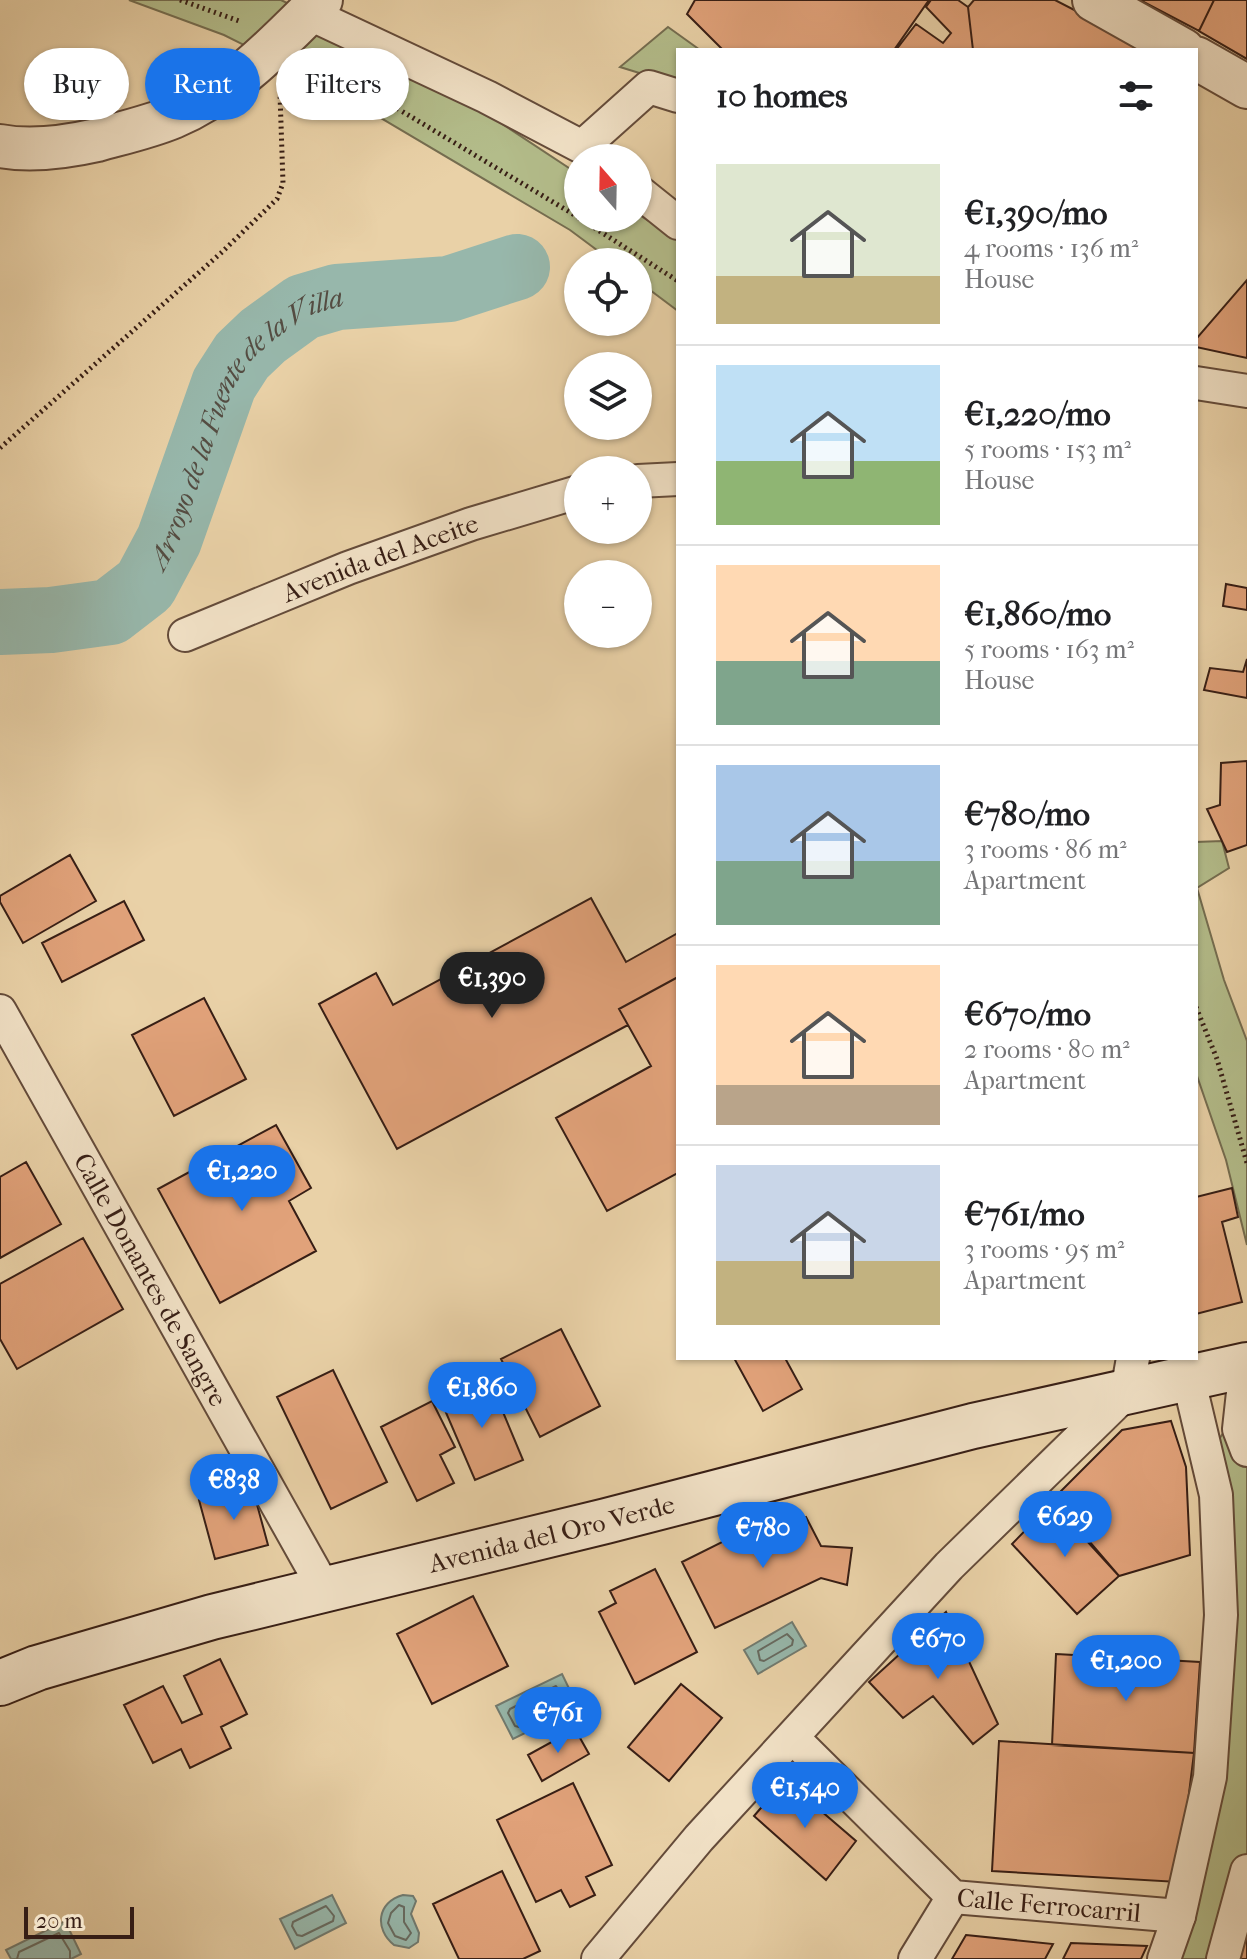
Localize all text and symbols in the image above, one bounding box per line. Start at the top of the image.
chip: Buy [24,48,129,120]
chip: Rent [145,48,260,120]
chip: Filters [276,48,409,120]
icon: filters [1114,74,1158,118]
text: 10 homes [716,76,847,116]
north arrow [564,144,652,232]
map controls [564,144,652,648]
text: €1,390/mo [964,193,1107,233]
icon: home [780,196,876,292]
text: 4 rooms · 136 m² [964,233,1138,264]
button: locate [564,248,652,336]
text: House [964,264,1034,295]
water label: Arroyo de la Fuente de la Villa [139,280,347,577]
button: layers [564,352,652,440]
text: €1,220/mo [964,394,1111,434]
icon: home [780,397,876,493]
text: 5 rooms · 153 m² [964,434,1131,465]
button: + [564,456,652,544]
text: House [964,465,1034,496]
street label: Avenida del Aceite [277,507,482,609]
button: − [564,560,652,648]
text: €1,860/mo [964,594,1111,634]
icon: home [780,597,876,693]
text: 5 rooms · 163 m² [964,634,1134,665]
text: House [964,665,1034,696]
text: €780/mo [964,794,1090,834]
icon: home [780,797,876,893]
text: 3 rooms · 86 m² [964,834,1127,865]
text: Apartment [964,865,1086,896]
pin: €1,390 [427,952,557,1020]
text: €1,390 [458,962,526,993]
text: €670/mo [964,994,1091,1034]
icon: home [780,997,876,1093]
text: 2 rooms · 80 m² [964,1034,1130,1065]
text: Apartment [964,1065,1086,1096]
pin: €1,220 [177,1145,307,1213]
street label: Calle Donantes de Sangre [67,1148,234,1412]
text: €1,220 [206,1155,278,1186]
text: €761/mo [964,1194,1085,1234]
icon: home [780,1197,876,1293]
text: 3 rooms · 95 m² [964,1234,1124,1265]
text: Apartment [964,1265,1086,1296]
pin: €1,860 [417,1362,547,1430]
text: €1,860 [446,1372,518,1403]
pin: €838 [187,1454,281,1522]
text: €838 [208,1464,260,1495]
street label: Avenida del Oro Verde [425,1488,678,1579]
pin: €629 [1018,1491,1112,1559]
text: €629 [1037,1501,1093,1532]
pin: €780 [716,1502,810,1570]
text: €780 [735,1512,791,1543]
pin: €670 [891,1613,985,1681]
text: €670 [910,1623,966,1654]
pin: €1,200 [1061,1635,1191,1703]
text: €1,200 [1090,1645,1162,1676]
pin: €761 [511,1687,605,1755]
text: €761 [532,1697,584,1728]
pin: €1,540 [740,1762,870,1830]
text: €1,540 [770,1772,840,1803]
street label: Calle Ferrocarril [956,1882,1142,1928]
scale bar [24,1903,134,1939]
text: 20 m [36,1908,82,1934]

